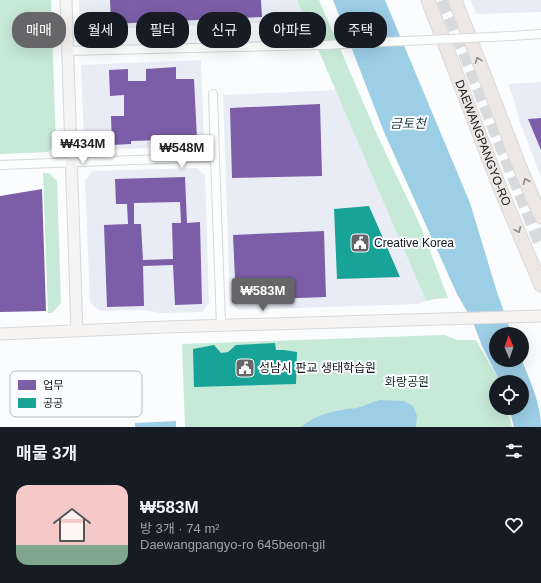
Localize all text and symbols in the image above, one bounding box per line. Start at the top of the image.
chip: 매매 [12,12,66,48]
chip: 월세 [74,12,128,48]
chip: 필터 [136,12,189,48]
chip: 신규 [197,12,251,48]
chip: 아파트 [259,12,326,48]
chip: 주택 [334,12,387,48]
one-way arrow [475,56,483,63]
street label: DAEWANGPANGYO-RO [452,78,514,208]
water label: 금토천 [390,116,427,131]
pin: ₩434M [55,131,111,165]
pin: ₩548M [154,135,210,169]
text: ₩434M [61,136,105,151]
text: ₩548M [160,140,204,155]
one-way arrow [522,177,530,184]
one-way arrow [514,226,522,233]
public building icon: Creative Korea [349,232,371,254]
place label: Creative Korea [374,236,454,250]
pin: ₩583M [235,278,291,312]
text: ₩583M [241,283,285,298]
north arrow [489,327,529,367]
map controls [489,327,529,415]
public building icon: 성남시 판교 생태학습원 [234,357,256,379]
place label: 성남시 판교 생태학습원 [259,361,376,375]
legend [10,371,142,417]
park label: 화랑공원 [385,375,429,389]
button: locate [489,375,529,415]
text: 업무 [43,379,63,391]
text: 공공 [43,397,63,409]
icon: filters [503,440,525,462]
text: 매물 3개 [16,444,77,463]
text: ₩583M [140,498,199,517]
icon: home [48,501,96,549]
icon: heart [503,514,525,536]
text: 방 3개 · 74 m² [140,521,220,536]
text: Daewangpangyo-ro 645beon-gil [140,537,325,552]

